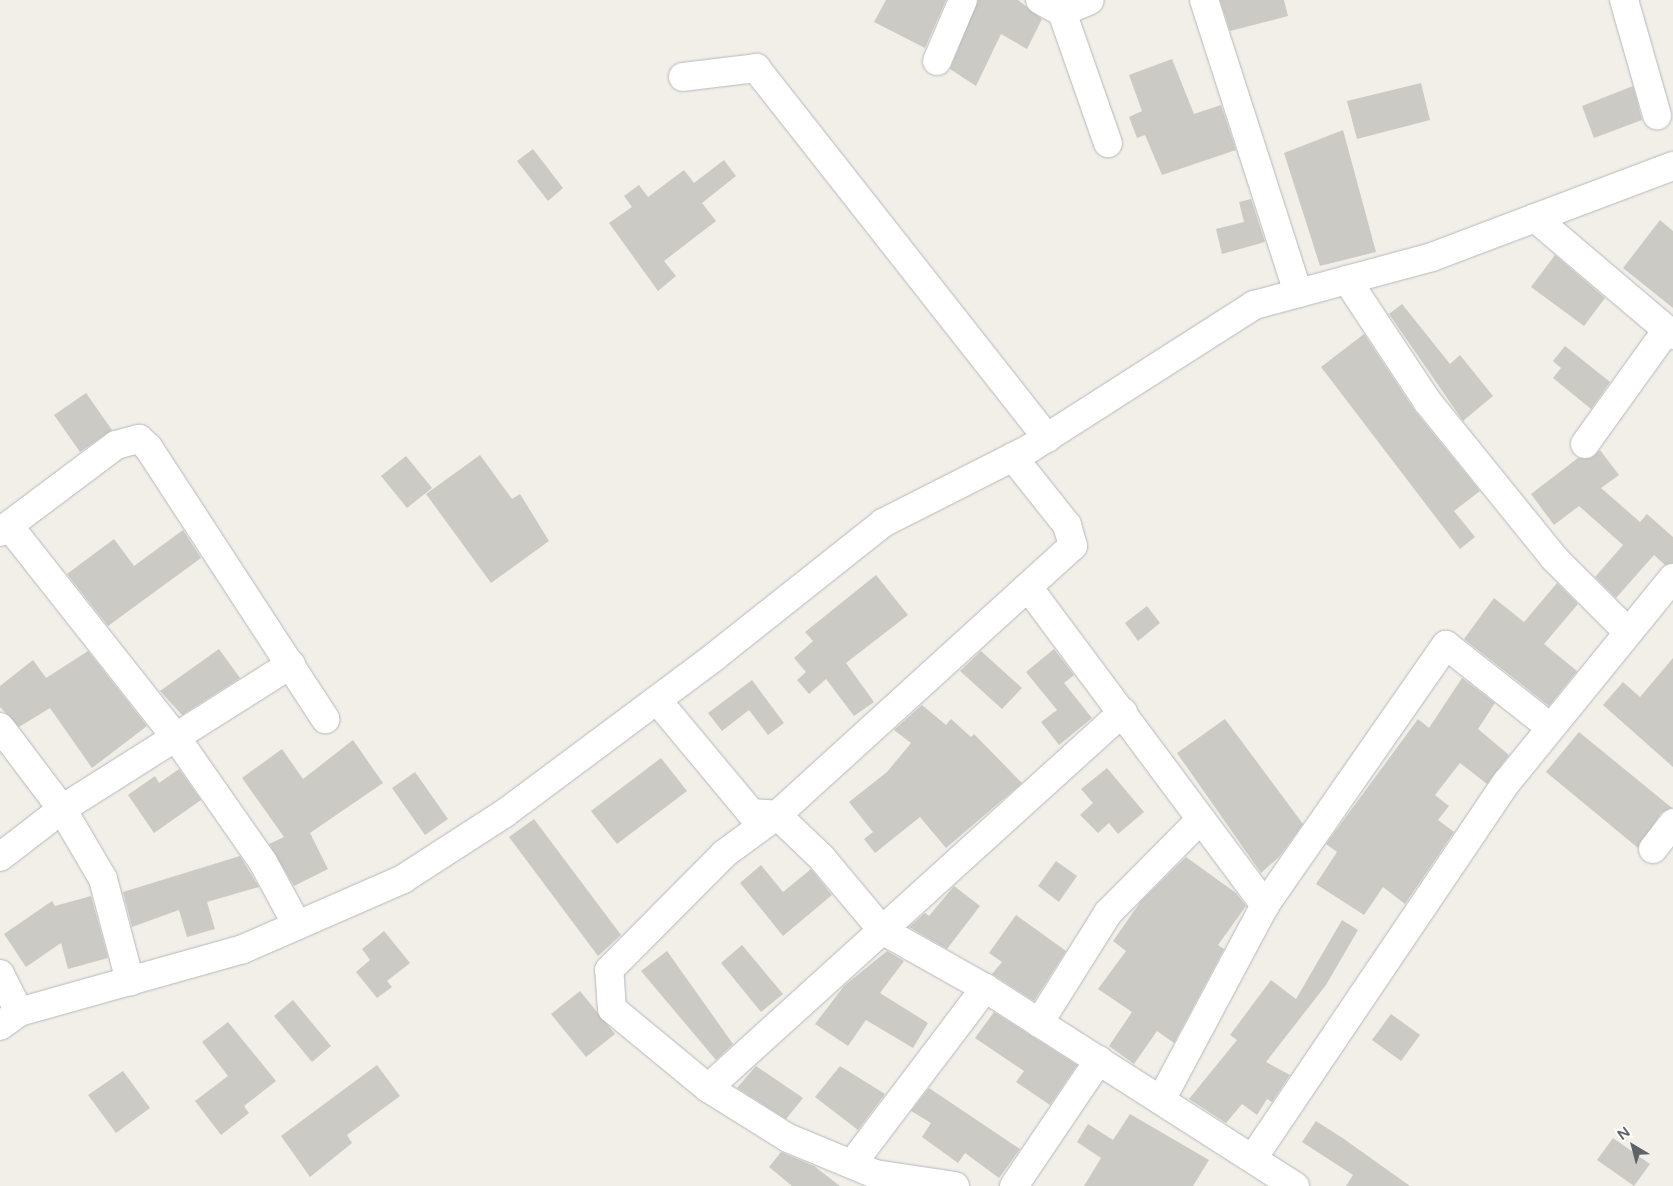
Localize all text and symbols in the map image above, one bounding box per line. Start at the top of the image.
north arrow [1608,1121,1658,1171]
text: N [1614,1123,1633,1144]

